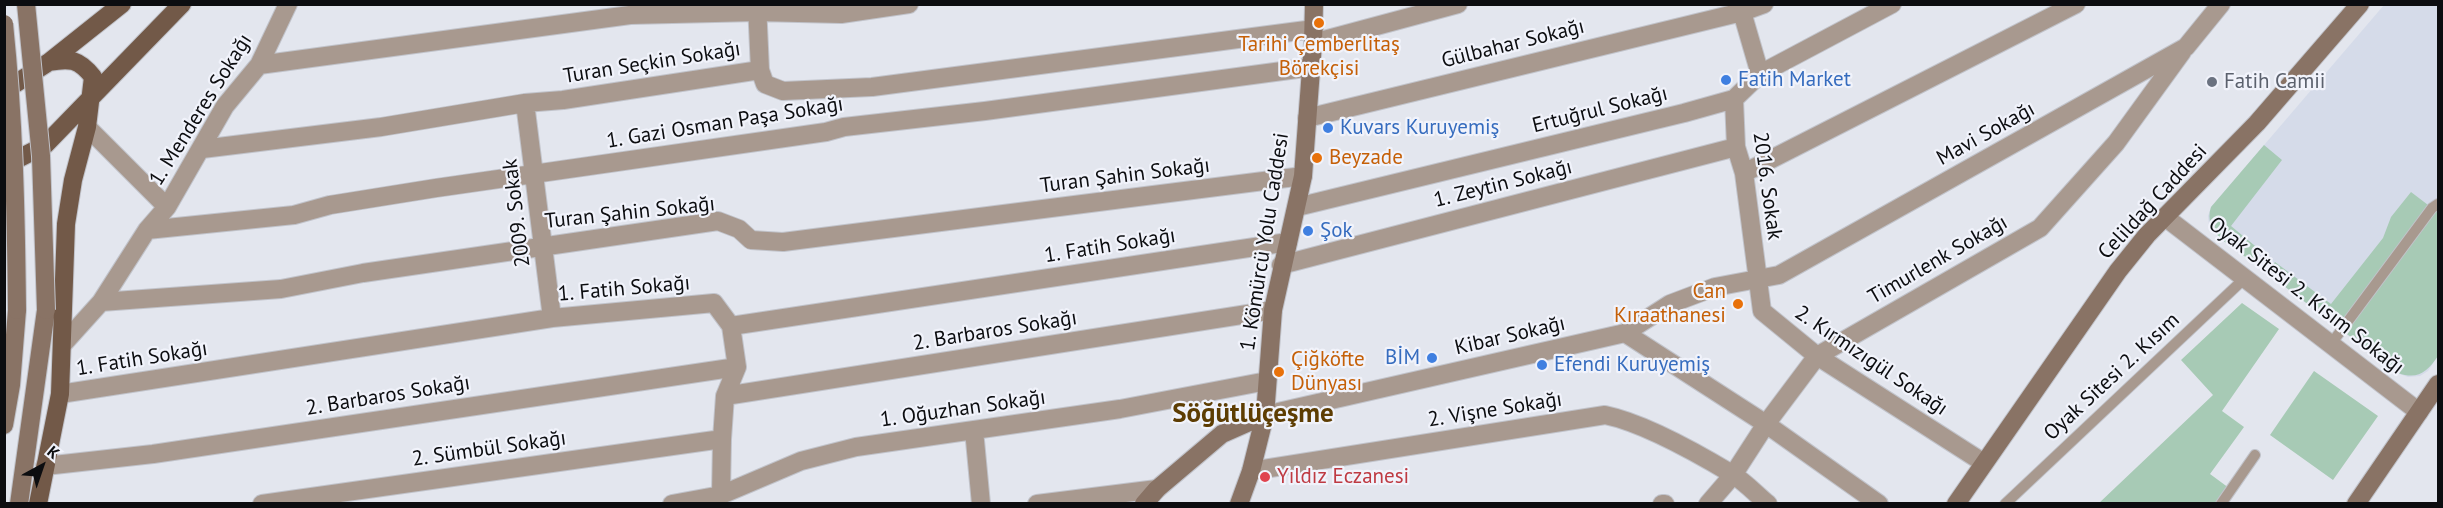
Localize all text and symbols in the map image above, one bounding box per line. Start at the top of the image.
street label: Gülbahar Sokağı [1439,14,1587,74]
marker: Tarihi Çemberlitaş Börekçisi [1312,16,1326,30]
street label: 1. Menderes Sokağı [144,29,258,191]
place label: Tarihi Çemberlitaş Börekçisi [1238,32,1400,82]
street label: Turan Seçkin Sokağı [562,37,742,89]
place label: Fatih Market [1738,67,1851,93]
place label: Fatih Camii [2224,69,2325,95]
marker: Fatih Market [1719,73,1733,87]
marker: Fatih Camii [2205,75,2219,89]
street label: Ertuğrul Sokağı [1530,81,1670,139]
street label: 1. Gazi Osman Paşa Sokağı [605,92,845,154]
street label: Mavi Sokağı [1933,97,2039,171]
place label: Kuvars Kuruyemiş [1340,115,1499,141]
marker: Kuvars Kuruyemiş [1321,121,1335,135]
street label: 2016. Sokak [1747,130,1787,242]
street label: 1. Kömürcü Yolu Caddesi [1235,131,1295,353]
street label: Celildağ Caddesi [2093,139,2213,265]
place label: Beyzade [1329,145,1403,171]
marker: Beyzade [1310,151,1324,165]
street label: Turan Şahin Sokağı [1039,153,1211,199]
street label: 1. Zeytin Sokağı [1431,155,1575,213]
street label: 2009. Sokak [498,157,536,269]
street label: Turan Şahin Sokağı [544,192,716,234]
street label: Timurlenk Sokağı [1864,210,2012,310]
street label: Oyak Sitesi 2. Kısım Sokağı [2203,212,2409,380]
place label: Şok [1320,218,1352,244]
street label: 1. Fatih Sokağı [1043,223,1177,269]
marker: Şok [1301,224,1315,238]
street label: 1. Fatih Sokağı [557,271,691,307]
place label: Can Kıraathanesi [1614,279,1726,329]
marker: Can Kıraathanesi [1731,297,1745,311]
street label: 2. Kırmızıgül Sokağı [1790,301,1952,421]
street label: 2. Barbaros Sokağı [911,306,1079,356]
street label: Oyak Sitesi 2. Kısım [2039,308,2185,446]
street label: Kibar Sokağı [1452,311,1568,361]
street label: 1. Fatih Sokağı [75,336,209,382]
place label: BİM [1385,345,1420,371]
place label: Çiğköfte Dünyası [1291,347,1365,397]
marker: BİM [1425,351,1439,365]
place label: Efendi Kuruyemiş [1554,352,1710,378]
marker: Efendi Kuruyemiş [1535,358,1549,372]
marker: Çiğköfte Dünyası [1272,365,1286,379]
street label: 2. Barbaros Sokağı [304,371,472,421]
street label: 1. Oğuzhan Sokağı [879,385,1047,433]
street label: 2. Vişne Sokağı [1426,387,1564,433]
district label: Söğütlüçeşme [1172,398,1334,430]
street label: 2. Sümbül Sokağı [410,426,568,472]
north arrow [12,436,72,496]
text: K [43,441,64,463]
place label: Yıldız Eczanesi [1277,464,1409,490]
marker: Yıldız Eczanesi [1258,470,1272,484]

